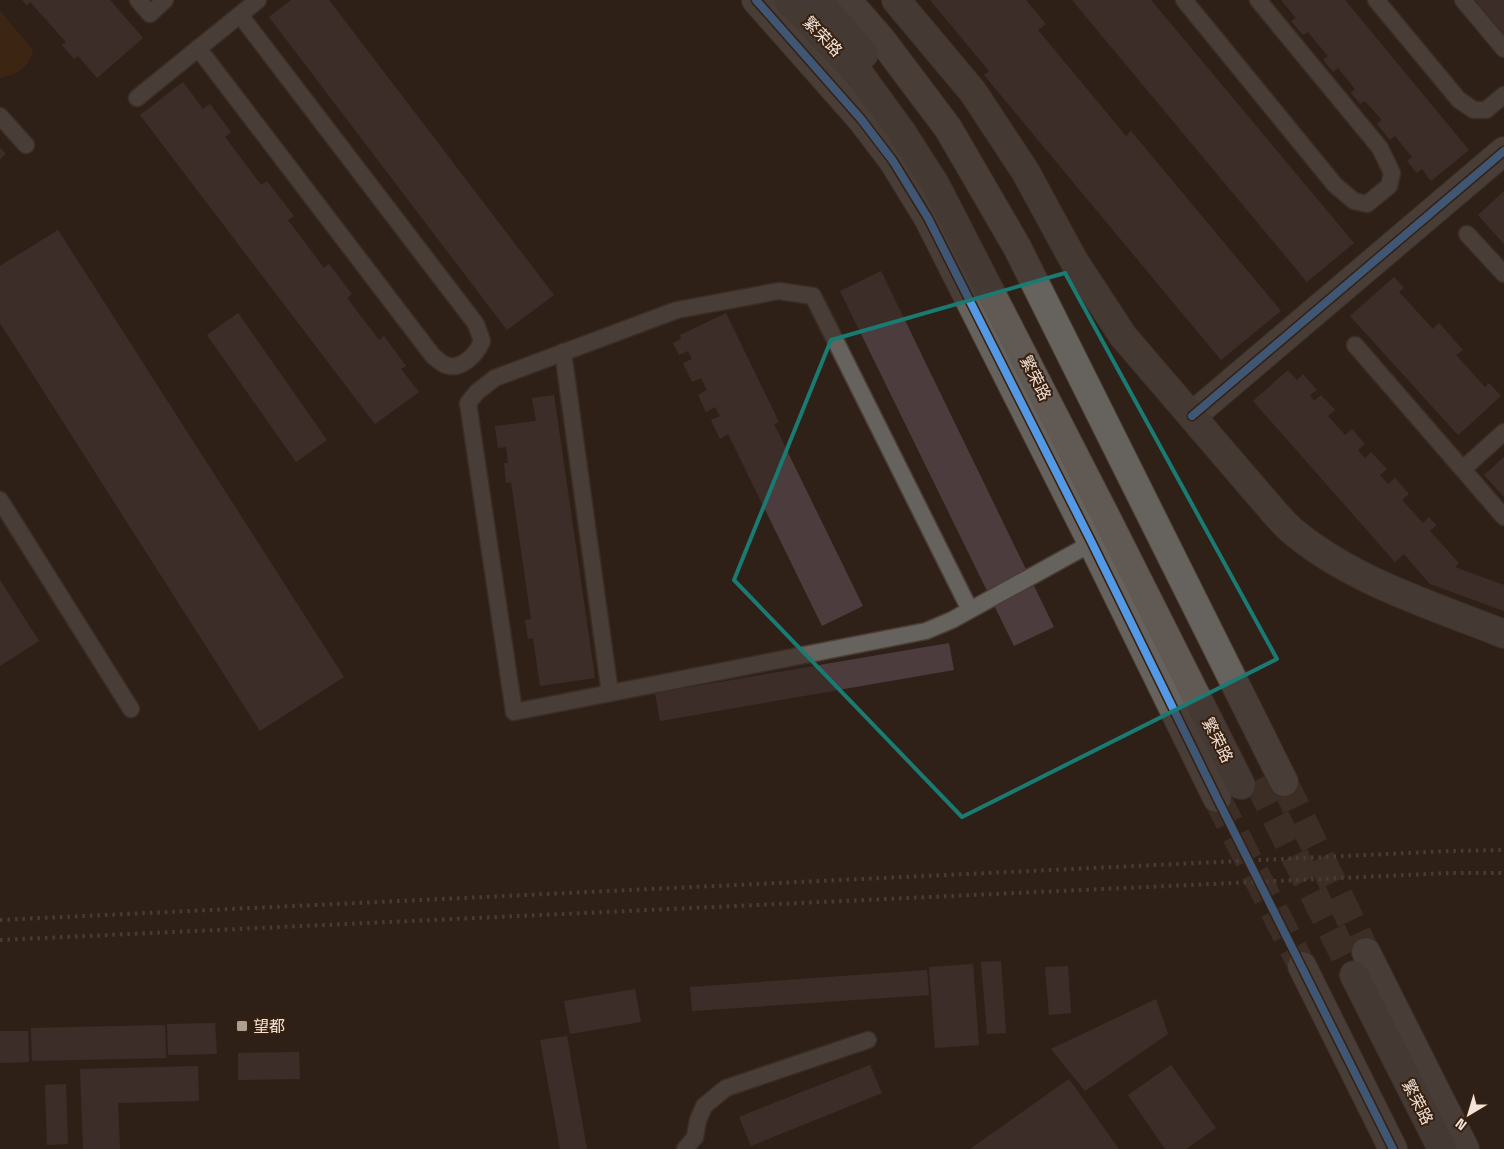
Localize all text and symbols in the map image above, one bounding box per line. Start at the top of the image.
street label: 繁荣路 [798,12,847,61]
street label: 繁荣路 [1015,352,1056,404]
street label: 繁荣路 [1197,714,1238,766]
place label: 望都 [253,1016,285,1037]
marker: 望都 [235,1019,249,1033]
street label: 繁荣路 [1397,1076,1438,1128]
north arrow [1444,1089,1494,1139]
text: N [1452,1114,1470,1134]

